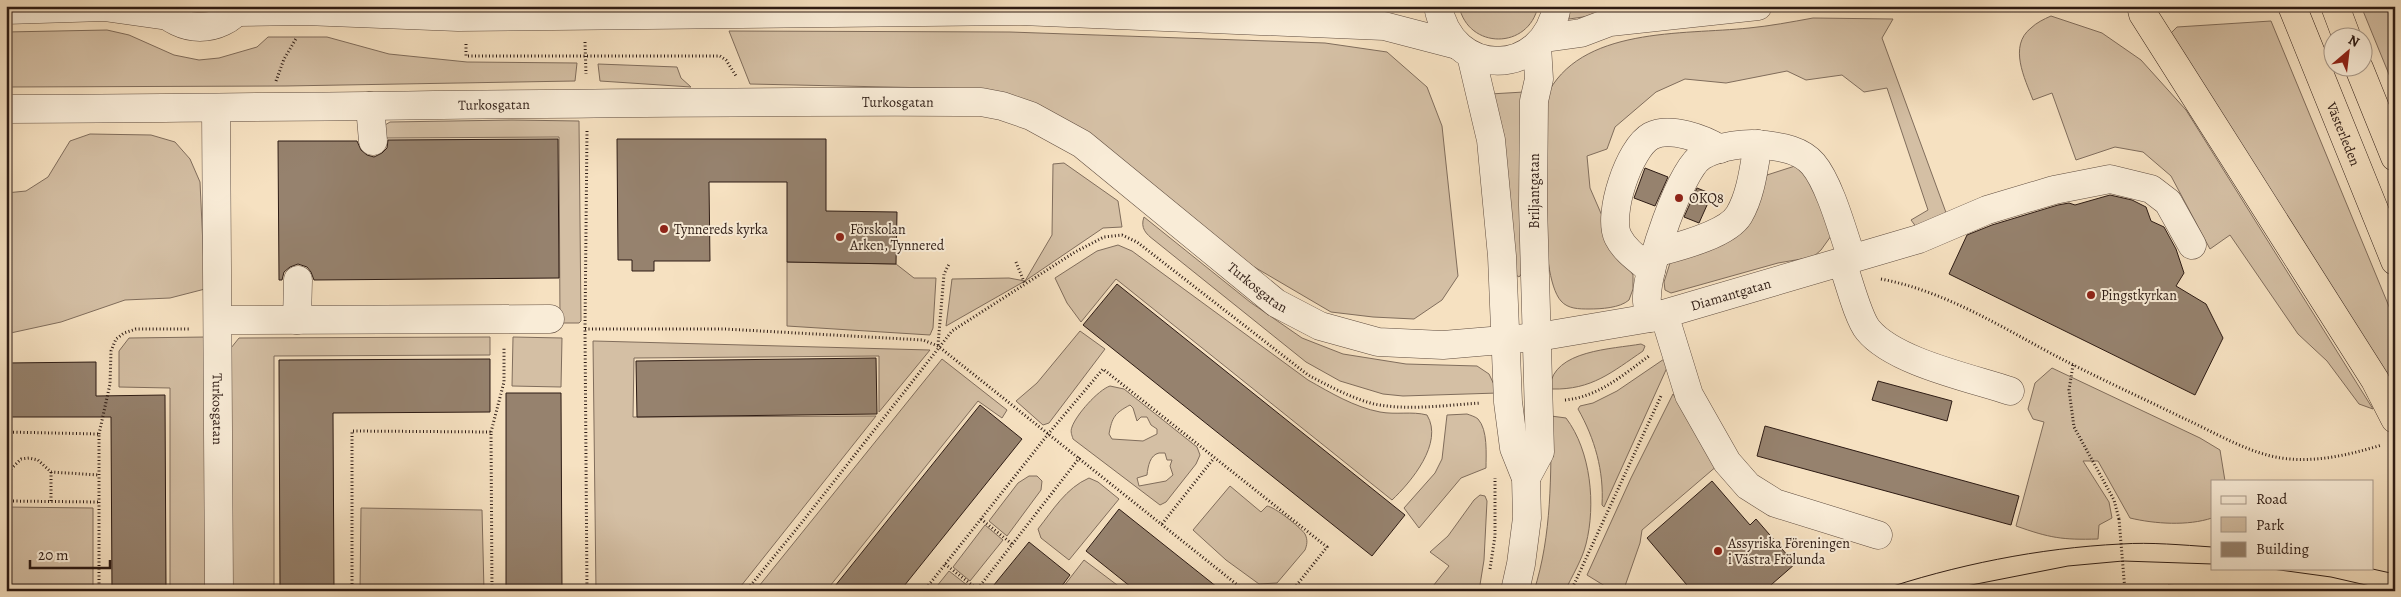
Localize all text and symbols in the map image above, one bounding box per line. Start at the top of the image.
north arrow [2324,28,2374,78]
text: N [2345,30,2363,52]
street label: Turkosgatan [862,93,934,112]
street label: Turkosgatan [458,95,530,115]
street label: Västerleden [2321,99,2365,169]
street label: Briljantgatan [1525,153,1544,229]
place label: OKQ8 [1689,189,1724,208]
marker: OKQ8 [1673,192,1685,204]
place label: Tynnereds kyrka [674,220,768,239]
place label: Förskolan Arken, Tynnered [849,220,945,255]
marker: Tynnereds kyrka [658,223,670,235]
marker: Förskolan Arken, Tynnered [834,231,846,243]
street label: Turkosgatan [1223,258,1291,317]
street label: Diamantgatan [1688,274,1774,316]
place label: Pingstkyrkan [2101,286,2177,305]
marker: Pingstkyrkan [2085,289,2097,301]
street label: Turkosgatan [208,373,227,445]
legend [2211,480,2374,570]
text: Road [2256,489,2288,509]
text: Park [2256,515,2285,535]
place label: Assyriska Föreningen i Västra Frölunda [1727,534,1850,569]
scale bar [30,537,110,569]
text: Building [2256,539,2309,559]
text: 20 m [38,545,69,565]
marker: Assyriska Föreningen i Västra Frölunda [1712,545,1724,557]

